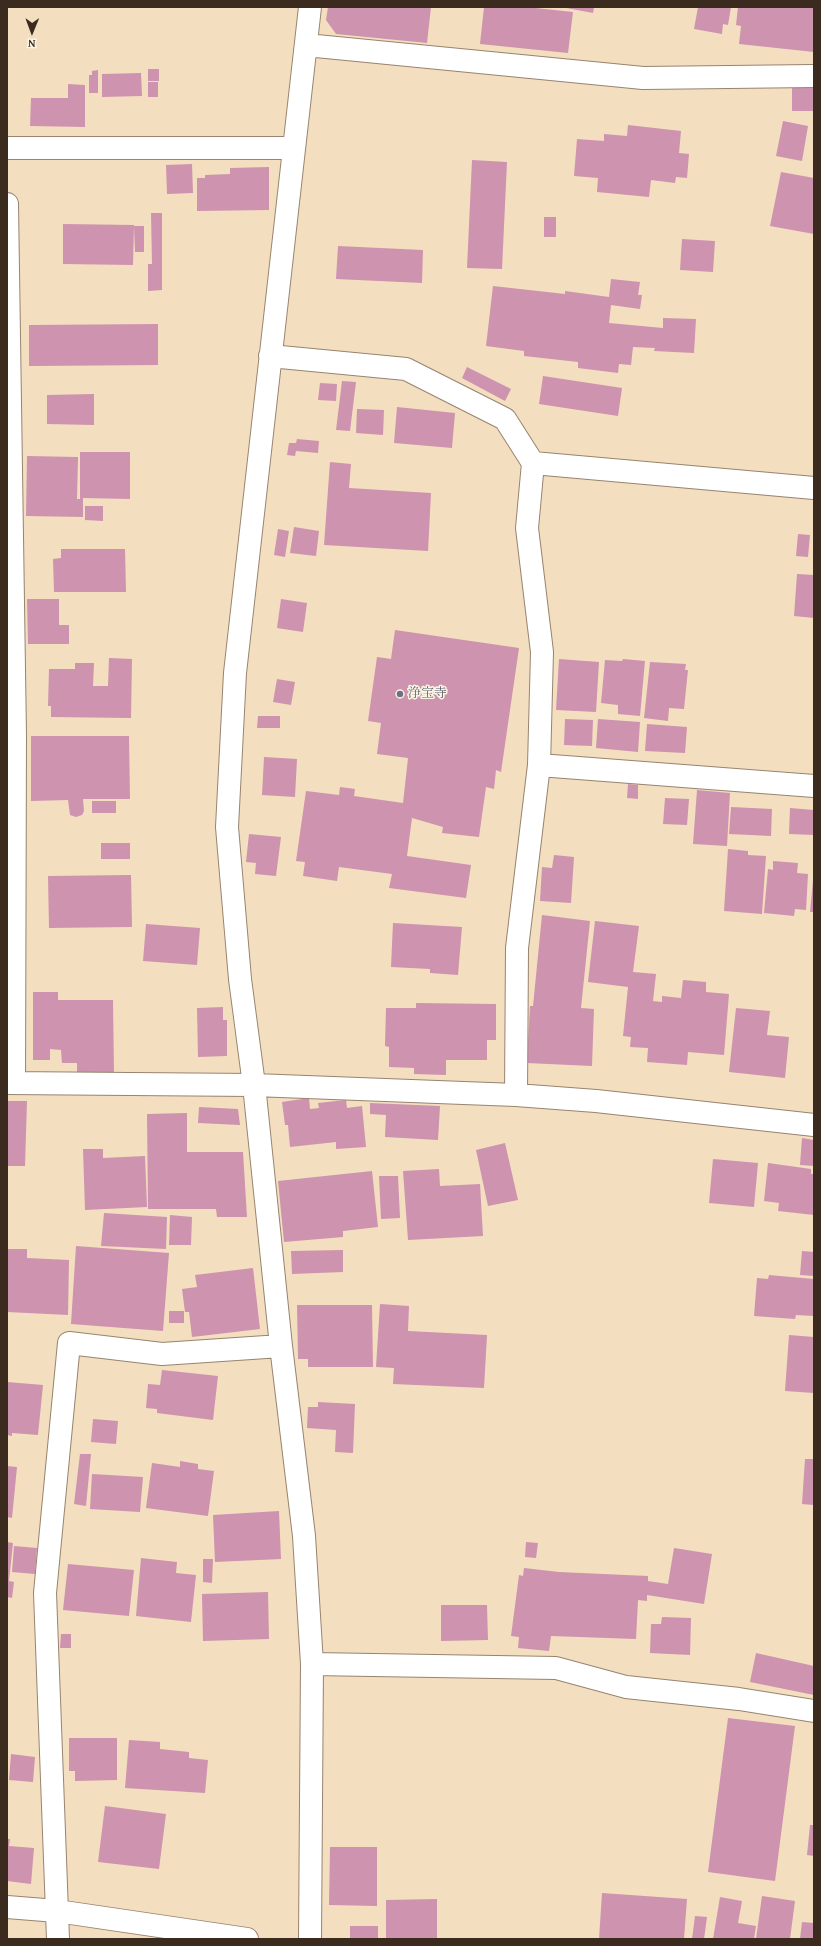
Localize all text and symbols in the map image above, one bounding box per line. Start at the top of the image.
north arrow [12,12,52,52]
text: N [28,36,36,52]
place label: 浄宝寺 [408,686,447,702]
marker: 浄宝寺 [395,689,405,699]

